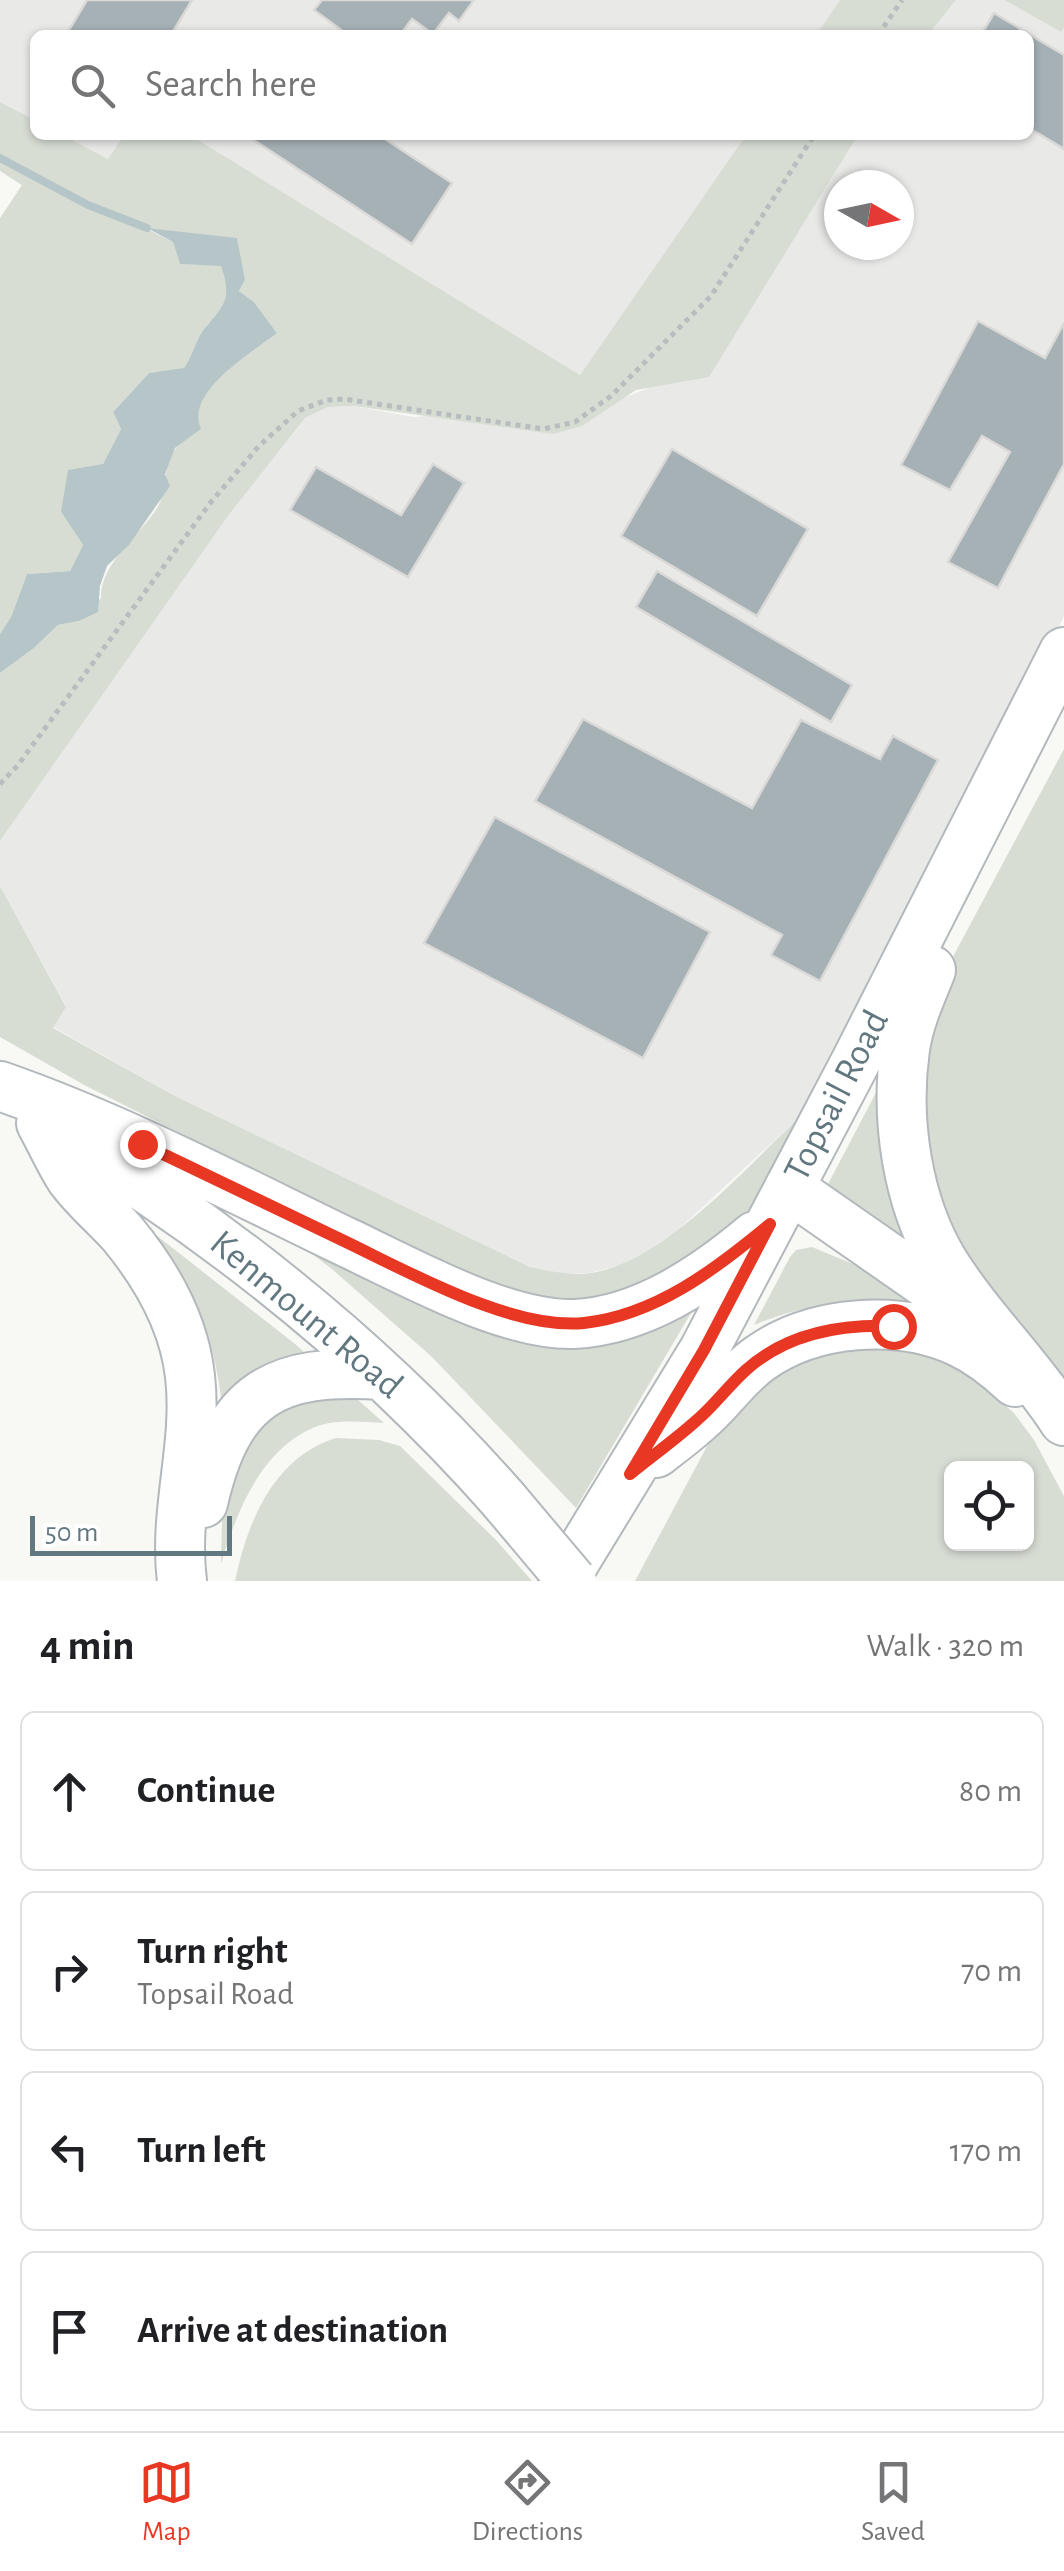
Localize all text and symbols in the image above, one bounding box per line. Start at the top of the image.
search box [30,30,1034,140]
icon: search [65,58,120,113]
text: Search here [145,66,317,104]
north arrow [824,170,914,260]
street label: Topsail Road [778,1004,896,1188]
route end [120,1122,166,1168]
street label: Kenmount Road [203,1224,409,1406]
route start [871,1304,917,1350]
map controls [944,1461,1034,1551]
button: locate [944,1461,1034,1551]
scale bar [30,1511,232,1556]
text: 50 m [45,1519,99,1547]
text: 4 min [40,1625,135,1667]
text: Walk · 320 m [866,1630,1024,1662]
icon: ahead [42,1764,97,1819]
text: Continue [137,1772,275,1810]
text: 80 m [959,1775,1022,1807]
text: Turn right [137,1933,287,1971]
icon: right [42,1944,97,1999]
text: 70 m [961,1955,1022,1987]
text: Topsail Road [137,1978,294,2010]
icon: left [42,2124,97,2179]
text: Turn left [137,2132,265,2170]
text: 170 m [950,2135,1022,2167]
icon: arrive [42,2304,97,2359]
text: Arrive at destination [137,2312,448,2350]
tab: Map [139,2455,194,2549]
tab: Directions [472,2455,583,2549]
tab: Saved [861,2455,925,2549]

